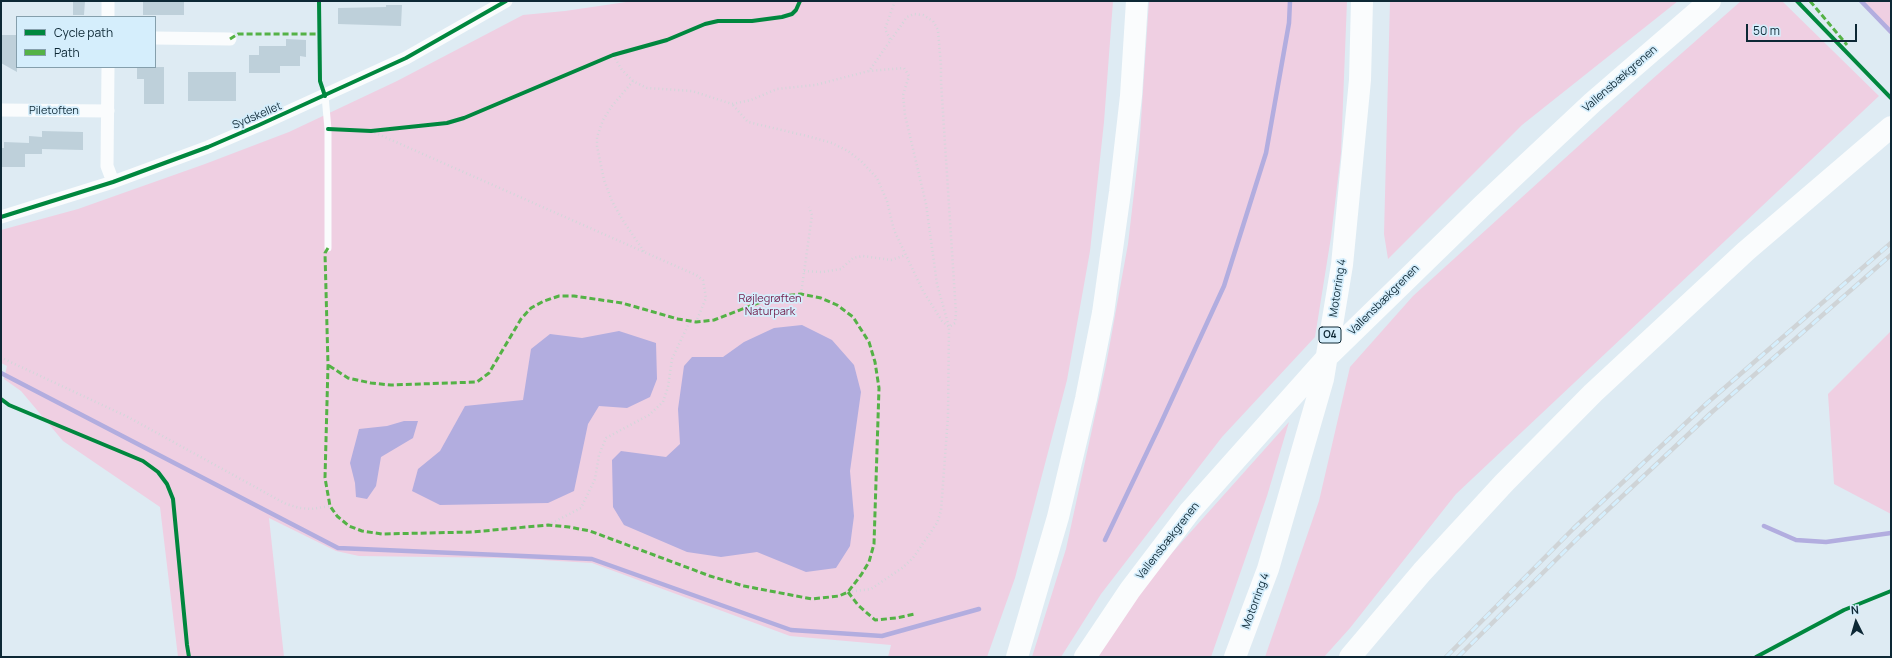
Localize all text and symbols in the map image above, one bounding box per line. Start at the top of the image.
legend [16,16,156,68]
scale bar [1748,16,1859,42]
text: 50 m [1753,22,1780,39]
text: Cycle path [54,24,113,41]
street label: Vallensbækgrenen [1580,43,1660,115]
text: Path [54,44,80,61]
street label: Sydskellet [230,100,284,132]
street label: Piletoften [29,104,79,118]
street label: Motorring 4 [1327,258,1349,318]
street label: Vallensbækgrenen [1346,262,1422,338]
park label: Røjlegrøften Naturpark [739,292,801,318]
road number: O4 [1319,327,1341,343]
street label: Vallensbækgrenen [1134,500,1202,582]
street label: Motorring 4 [1240,571,1272,631]
north arrow [1836,602,1876,642]
text: N [1850,602,1860,617]

